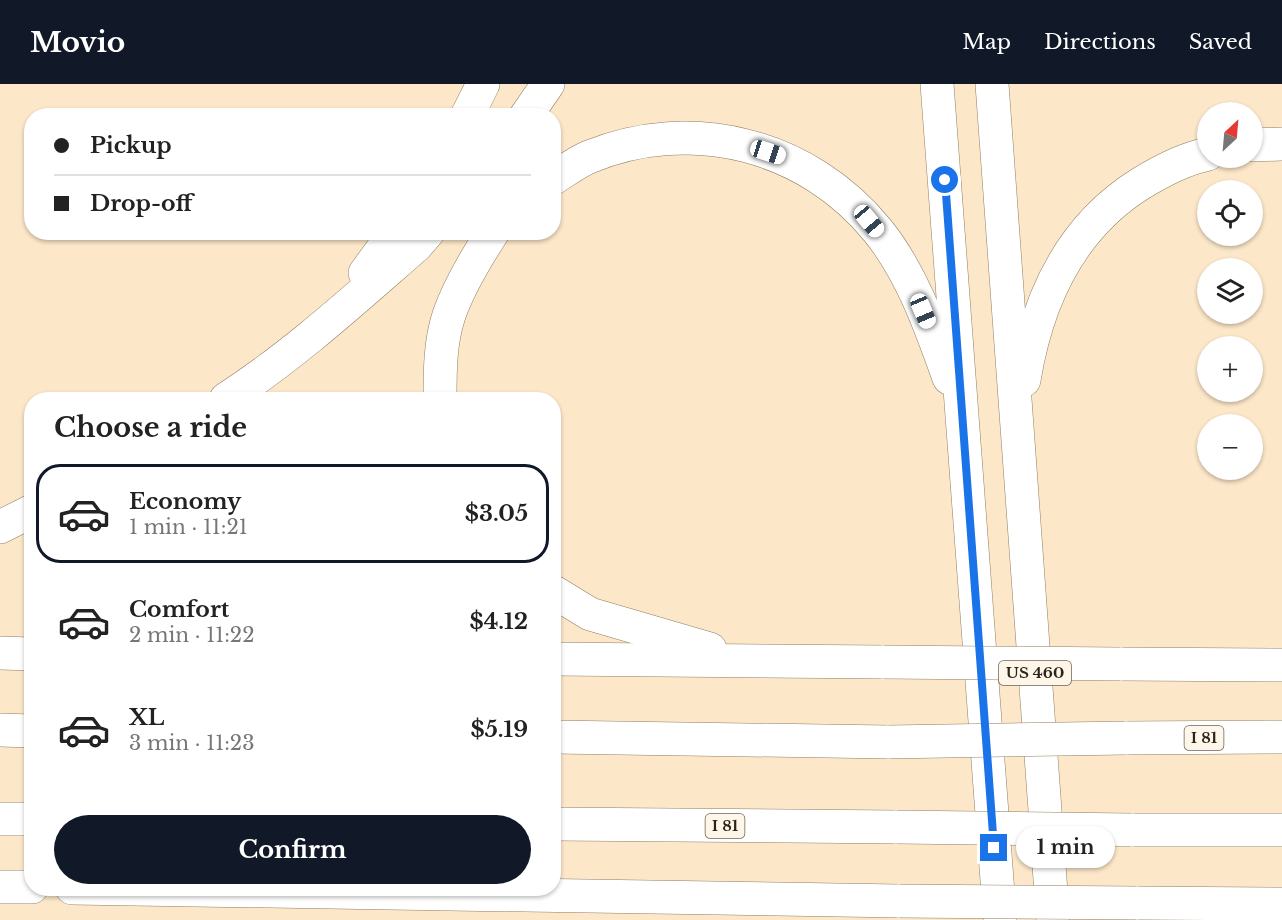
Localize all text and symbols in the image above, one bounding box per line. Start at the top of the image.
text: Movio [30,25,125,60]
text: Map [962,29,1011,55]
text: Directions [1044,29,1156,55]
text: Saved [1189,29,1252,55]
north arrow [1197,102,1263,168]
map controls [1197,102,1263,480]
text: Pickup [90,132,172,159]
car [748,138,788,166]
route start [931,166,958,193]
button: locate [1197,180,1263,246]
text: Drop-off [90,190,192,217]
car [851,201,887,241]
button: layers [1197,258,1263,324]
car [908,291,938,331]
button: + [1197,336,1263,402]
text: Choose a ride [54,411,247,444]
button: − [1197,414,1263,480]
icon: car [57,487,111,541]
text: Economy [129,488,241,515]
text: $3.05 [465,500,528,527]
text: 1 min · 11:21 [129,515,248,539]
icon: car [57,595,111,649]
text: Comfort [129,596,229,623]
text: $4.12 [470,608,528,635]
text: 2 min · 11:22 [129,623,254,647]
road number: US 460 [999,661,1071,685]
icon: car [57,703,111,757]
text: XL [129,704,164,731]
text: $5.19 [471,716,528,743]
road number: I 81 [1184,726,1224,750]
text: 3 min · 11:23 [129,731,254,755]
road number: I 81 [706,814,744,838]
button: Confirm [54,815,531,884]
callout: 1 min [1015,827,1114,869]
route end [980,834,1007,861]
text: 1 min [1037,835,1094,859]

